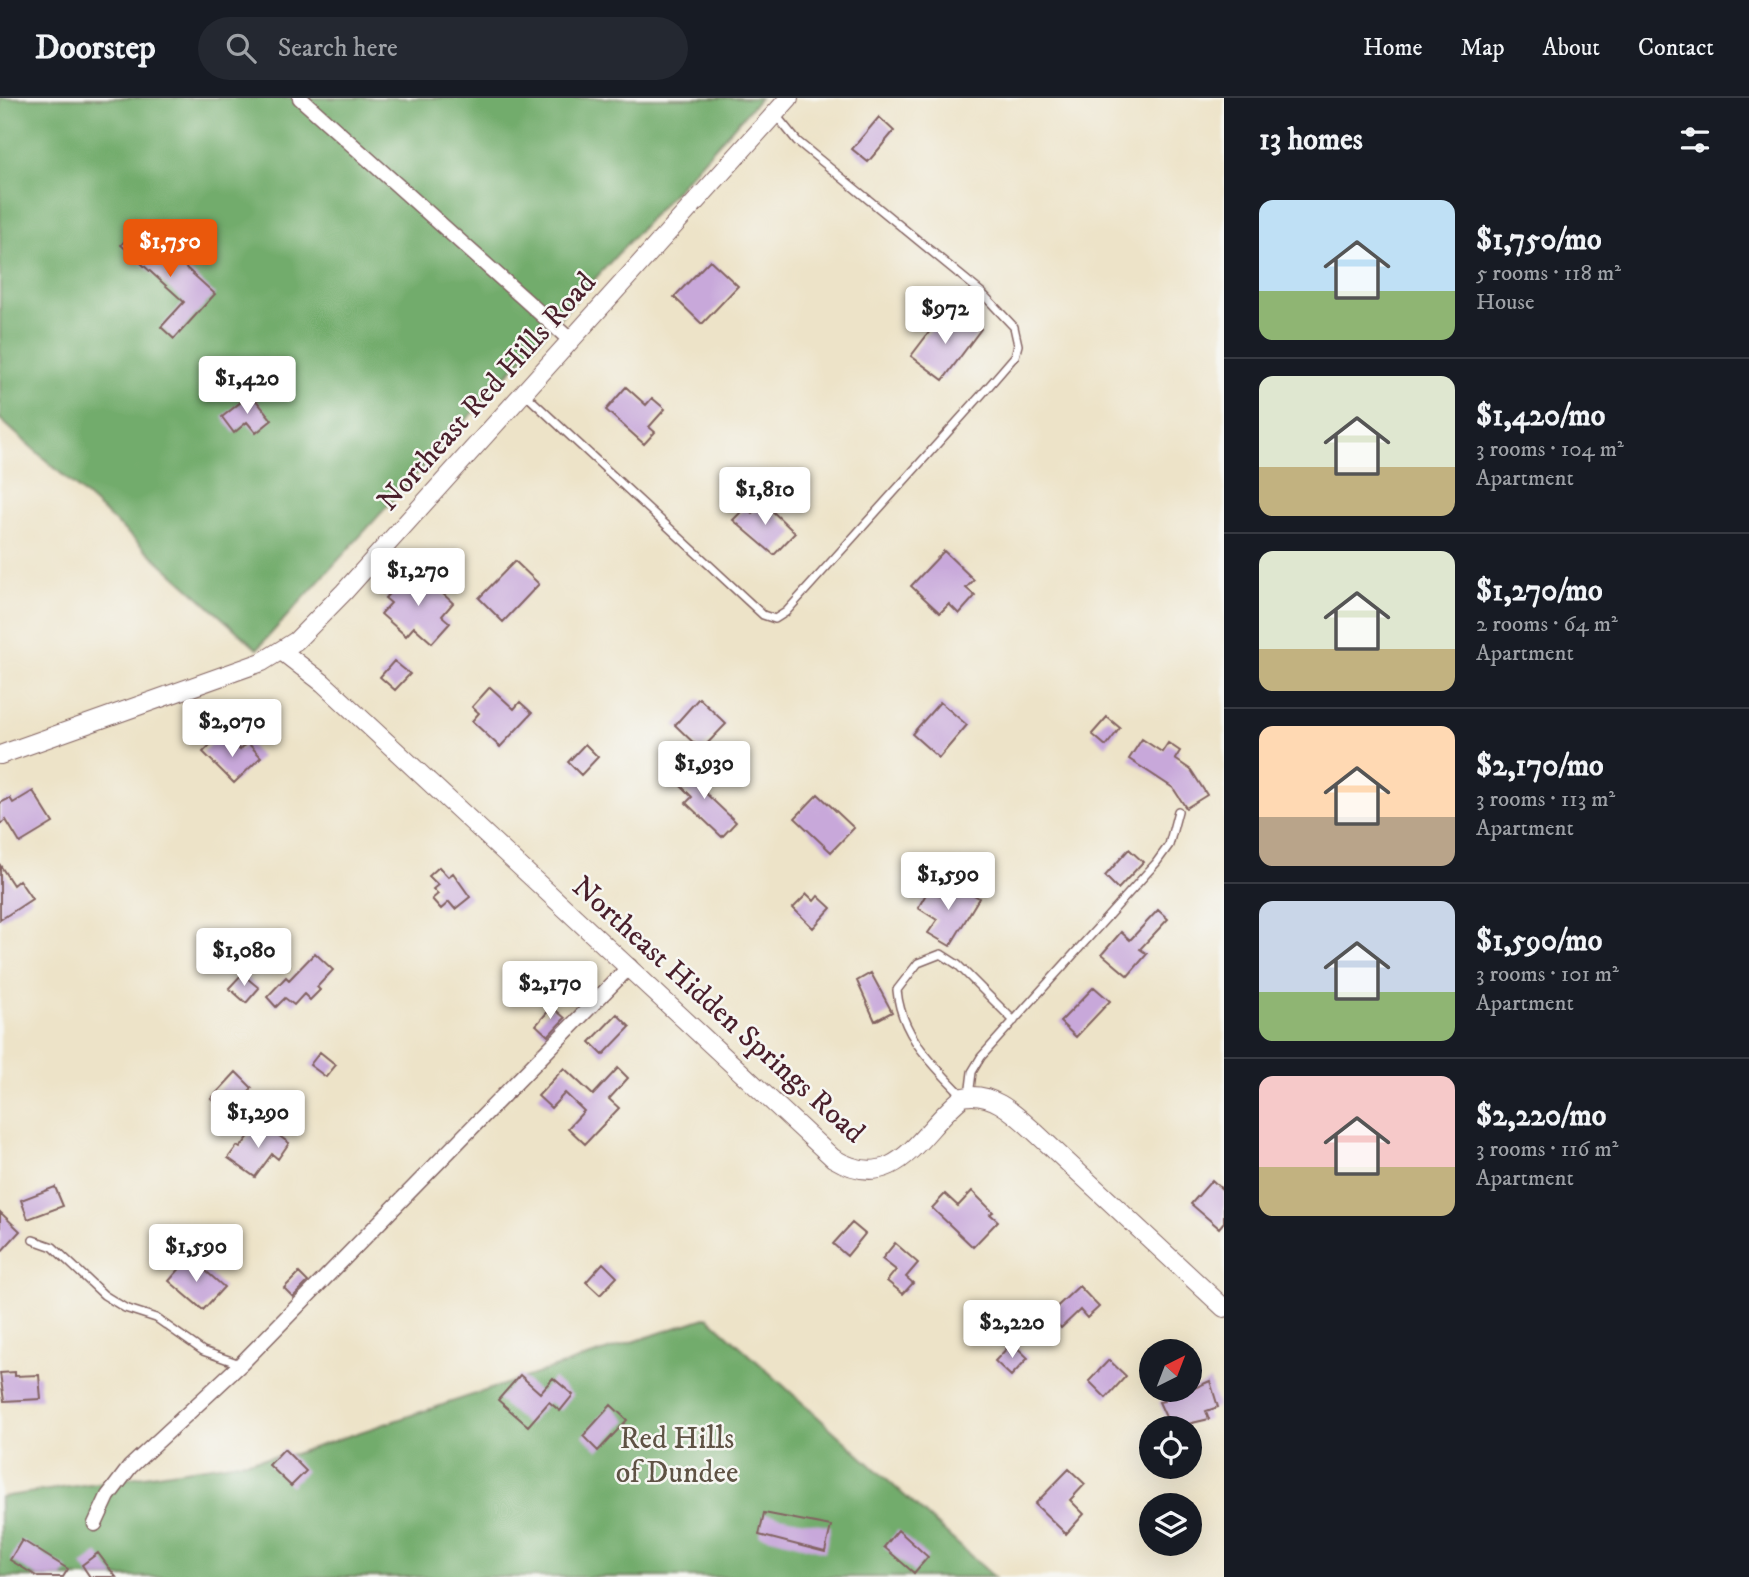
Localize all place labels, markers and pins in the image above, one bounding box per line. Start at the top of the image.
pin: $1,750 [113,220,227,279]
pin: $972 [904,286,986,346]
pin: $1,420 [190,356,304,416]
pin: $1,810 [708,468,822,527]
pin: $1,270 [361,548,475,608]
pin: $2,070 [175,700,289,759]
pin: $1,930 [647,742,761,801]
pin: $1,590 [891,852,1005,912]
pin: $1,080 [187,928,301,988]
pin: $2,170 [493,962,607,1021]
pin: $1,290 [201,1090,315,1150]
pin: $1,590 [139,1224,253,1284]
pin: $2,220 [955,1300,1069,1360]

